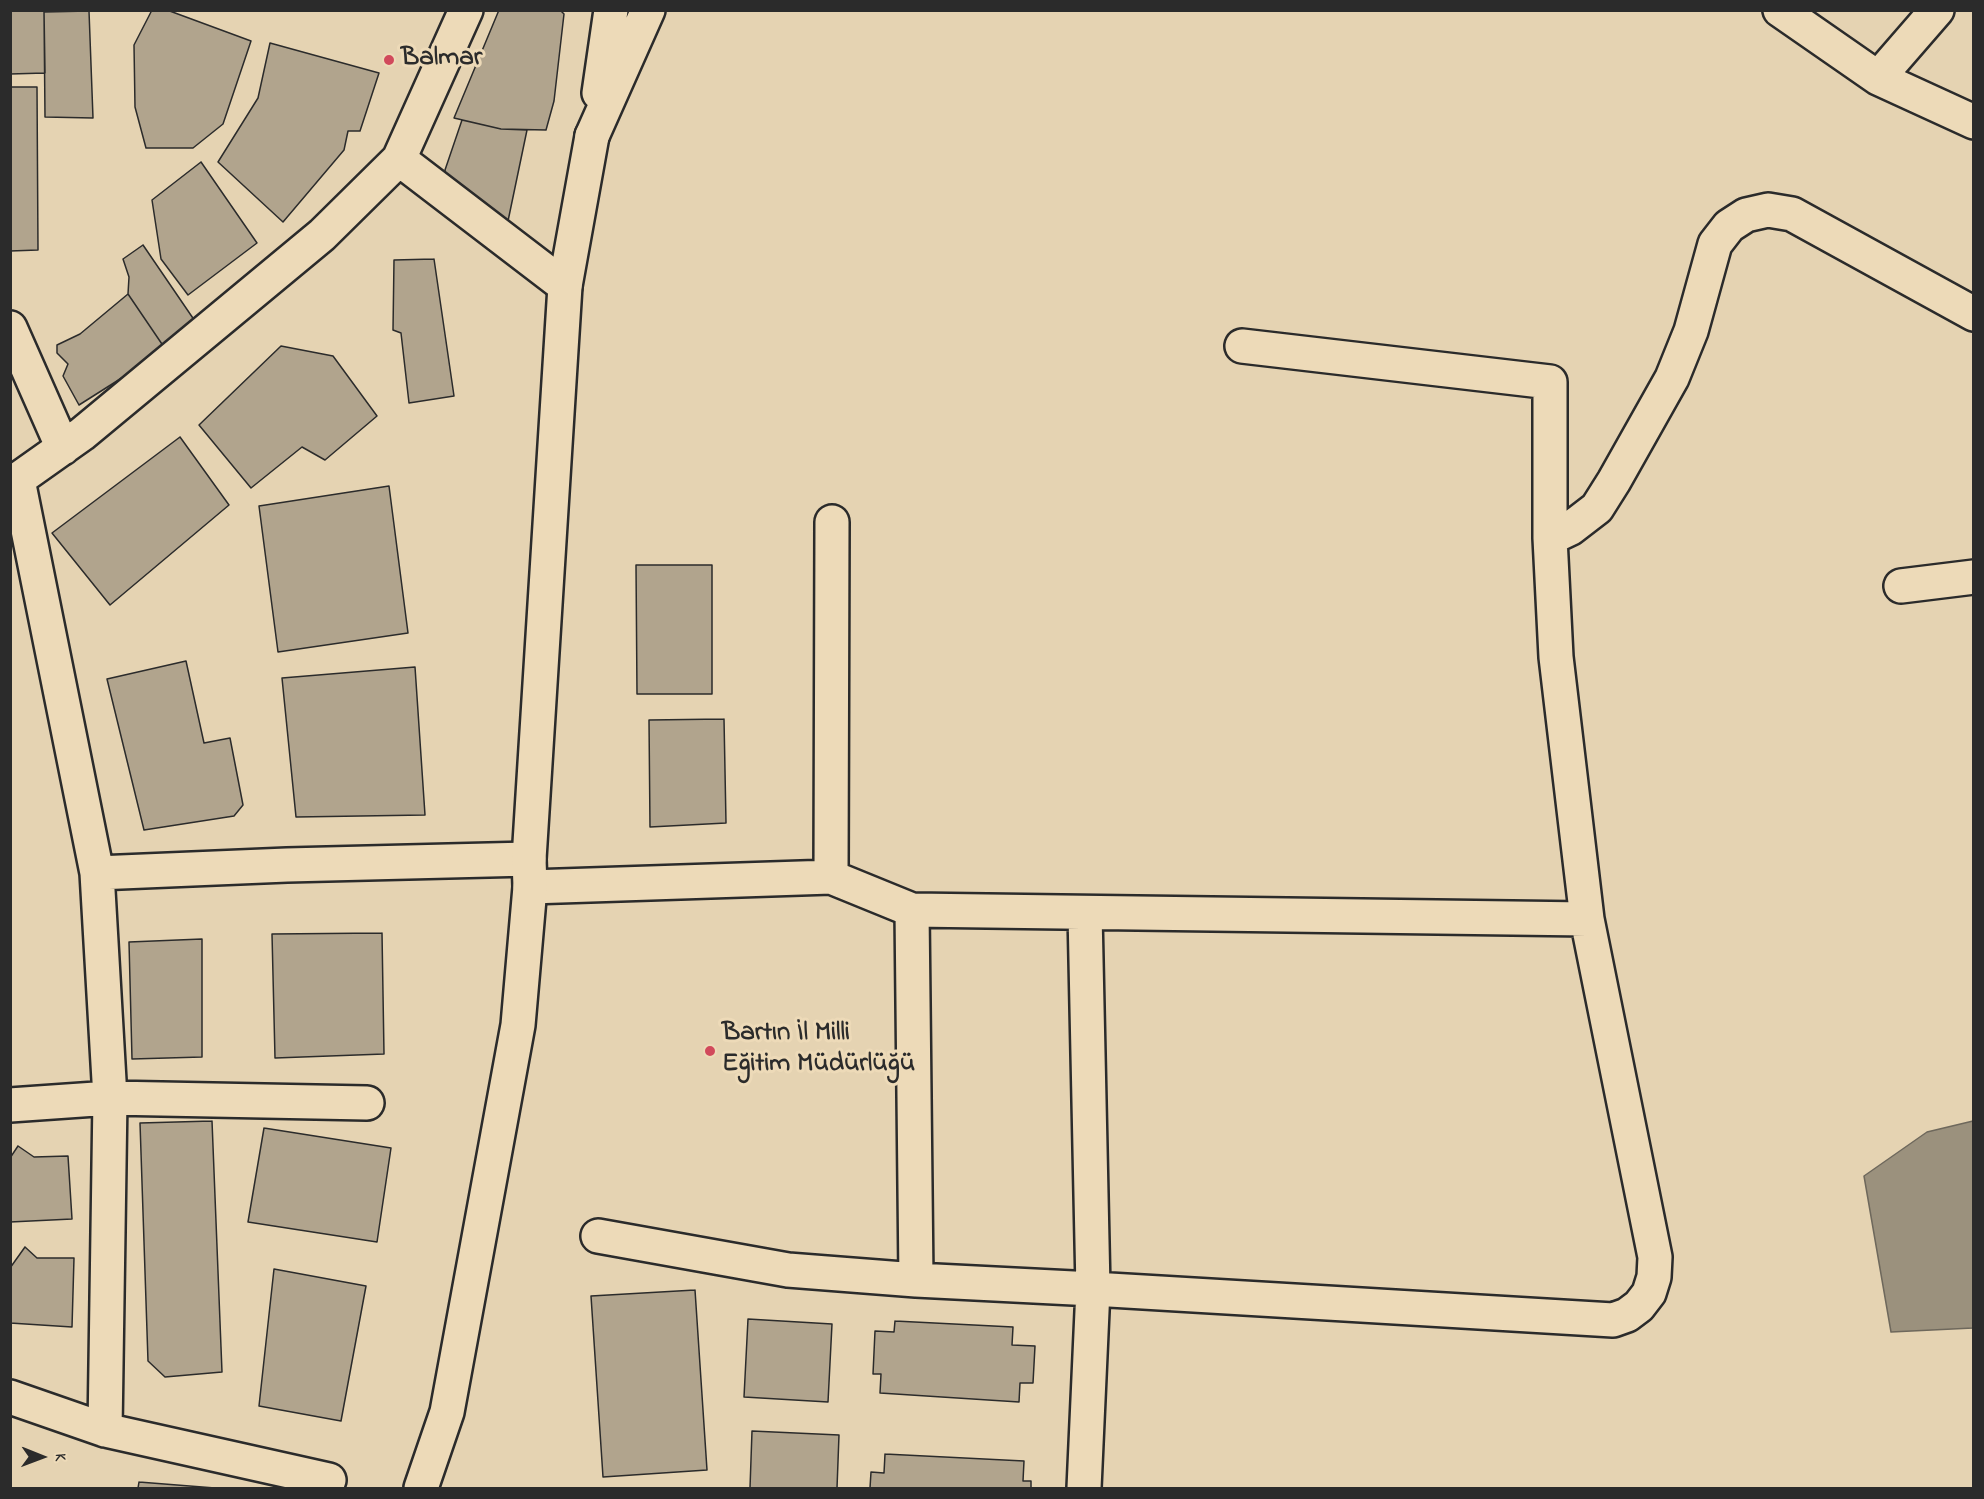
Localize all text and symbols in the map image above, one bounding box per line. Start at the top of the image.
place label: Balmar [401,44,482,76]
marker: Balmar [382,53,396,67]
place label: Bartın İl Milli Eğitim Müdürlüğü [722,1019,915,1082]
marker: Bartın İl Milli Eğitim Müdürlüğü [703,1044,717,1058]
north arrow [12,1427,72,1487]
text: K [48,1453,72,1461]

